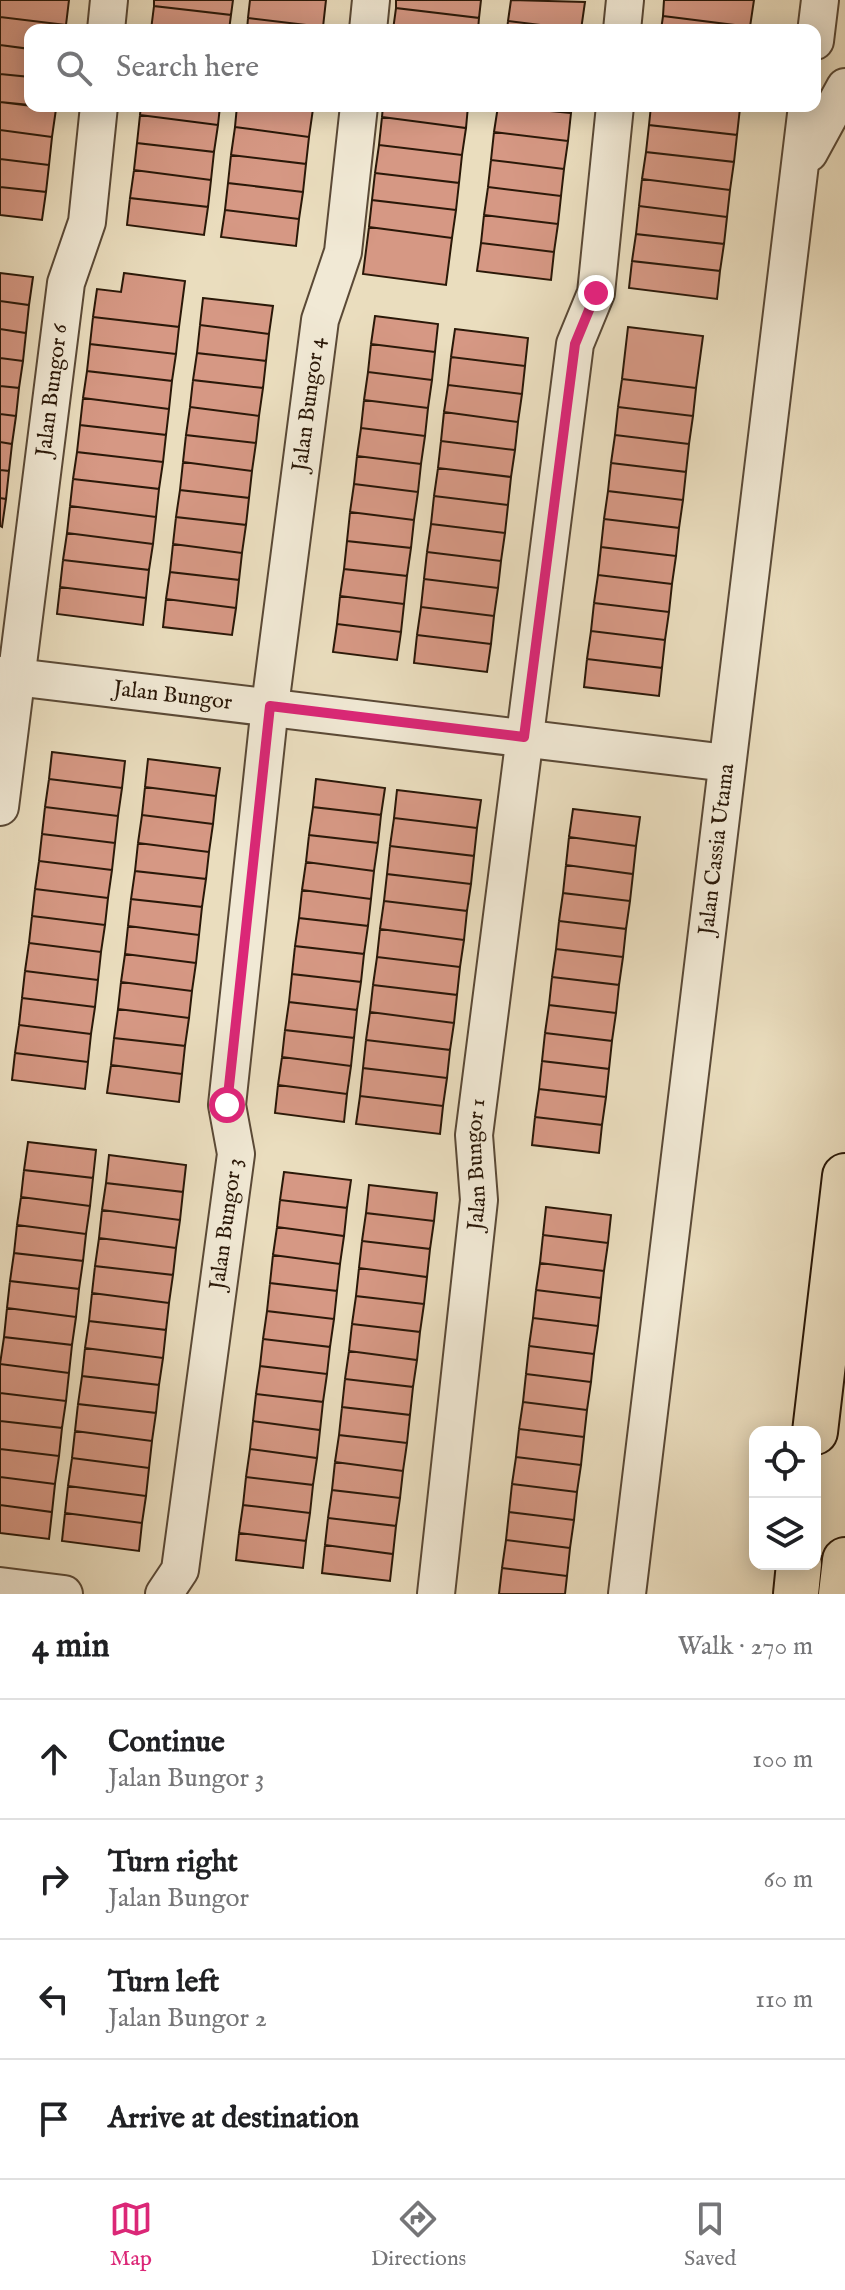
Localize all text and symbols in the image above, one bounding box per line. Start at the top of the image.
search box [24,24,821,112]
icon: search [52,46,96,90]
text: Search here [116,49,259,87]
route end [578,275,614,311]
street label: Jalan Bungor 6 [30,322,75,461]
street label: Jalan Bungor 4 [286,335,332,476]
street label: Jalan Bungor [109,674,234,717]
street label: Jalan Cassia Utama [692,762,741,940]
route start [209,1087,245,1123]
street label: Jalan Bungor 1 [460,1097,493,1235]
street label: Jalan Bungor 3 [203,1156,249,1294]
map controls [749,1426,821,1570]
button: locate [749,1426,821,1498]
button: layers [749,1498,821,1570]
text: 4 min [32,1625,110,1668]
text: Walk · 270 m [678,1630,813,1663]
text: Continue [108,1724,225,1762]
icon: ahead [32,1737,76,1781]
text: 100 m [752,1743,813,1776]
text: Jalan Bungor 3 [108,1762,264,1795]
text: Turn right [108,1844,238,1882]
icon: right [32,1857,76,1901]
text: 60 m [764,1863,813,1896]
text: Jalan Bungor [108,1882,249,1915]
text: Turn left [108,1964,219,2002]
icon: left [32,1977,76,2021]
text: 110 m [755,1983,813,2016]
text: Jalan Bungor 2 [108,2002,267,2035]
icon: arrive [32,2097,76,2141]
text: Arrive at destination [108,2100,359,2138]
tab: Map [109,2197,153,2273]
tab: Directions [371,2197,466,2273]
tab: Saved [684,2197,736,2273]

